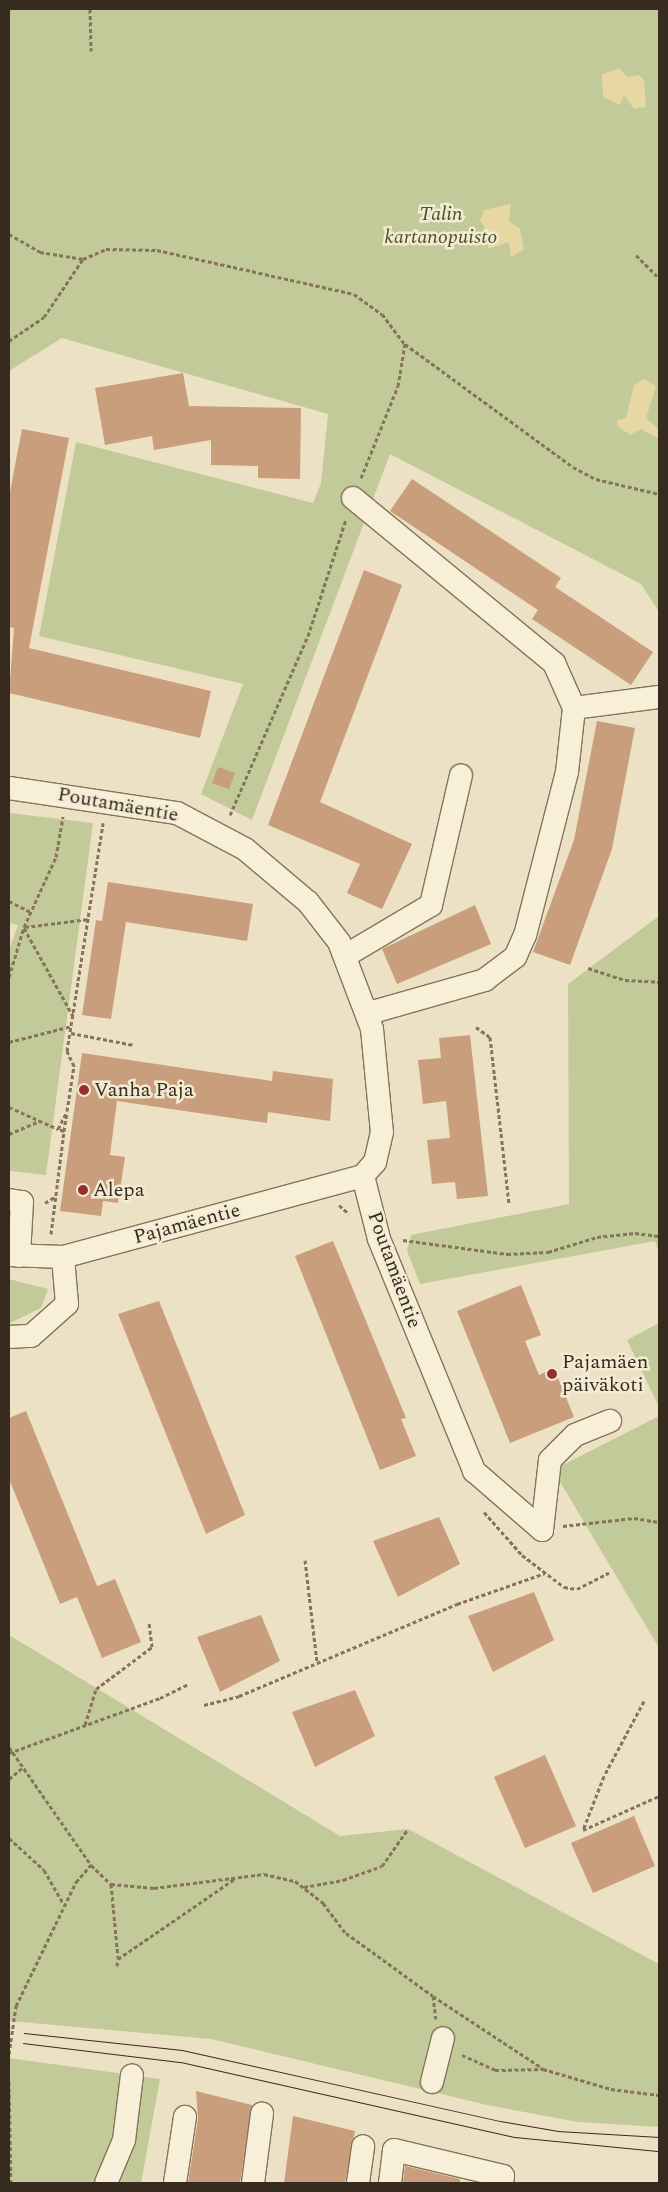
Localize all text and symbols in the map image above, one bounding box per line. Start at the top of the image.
park label: Talin kartanopuisto [384,203,498,250]
street label: Poutamäentie [56,783,180,827]
place label: Vanha Paja [94,1078,194,1102]
marker: Vanha Paja [78,1084,90,1096]
place label: Alepa [93,1178,145,1202]
marker: Alepa [77,1184,89,1196]
street label: Pajamäentie [131,1198,243,1250]
street label: Poutamäentie [362,1208,426,1332]
place label: Pajamäen päiväkoti [562,1350,648,1397]
marker: Pajamäen päiväkoti [546,1368,558,1380]

